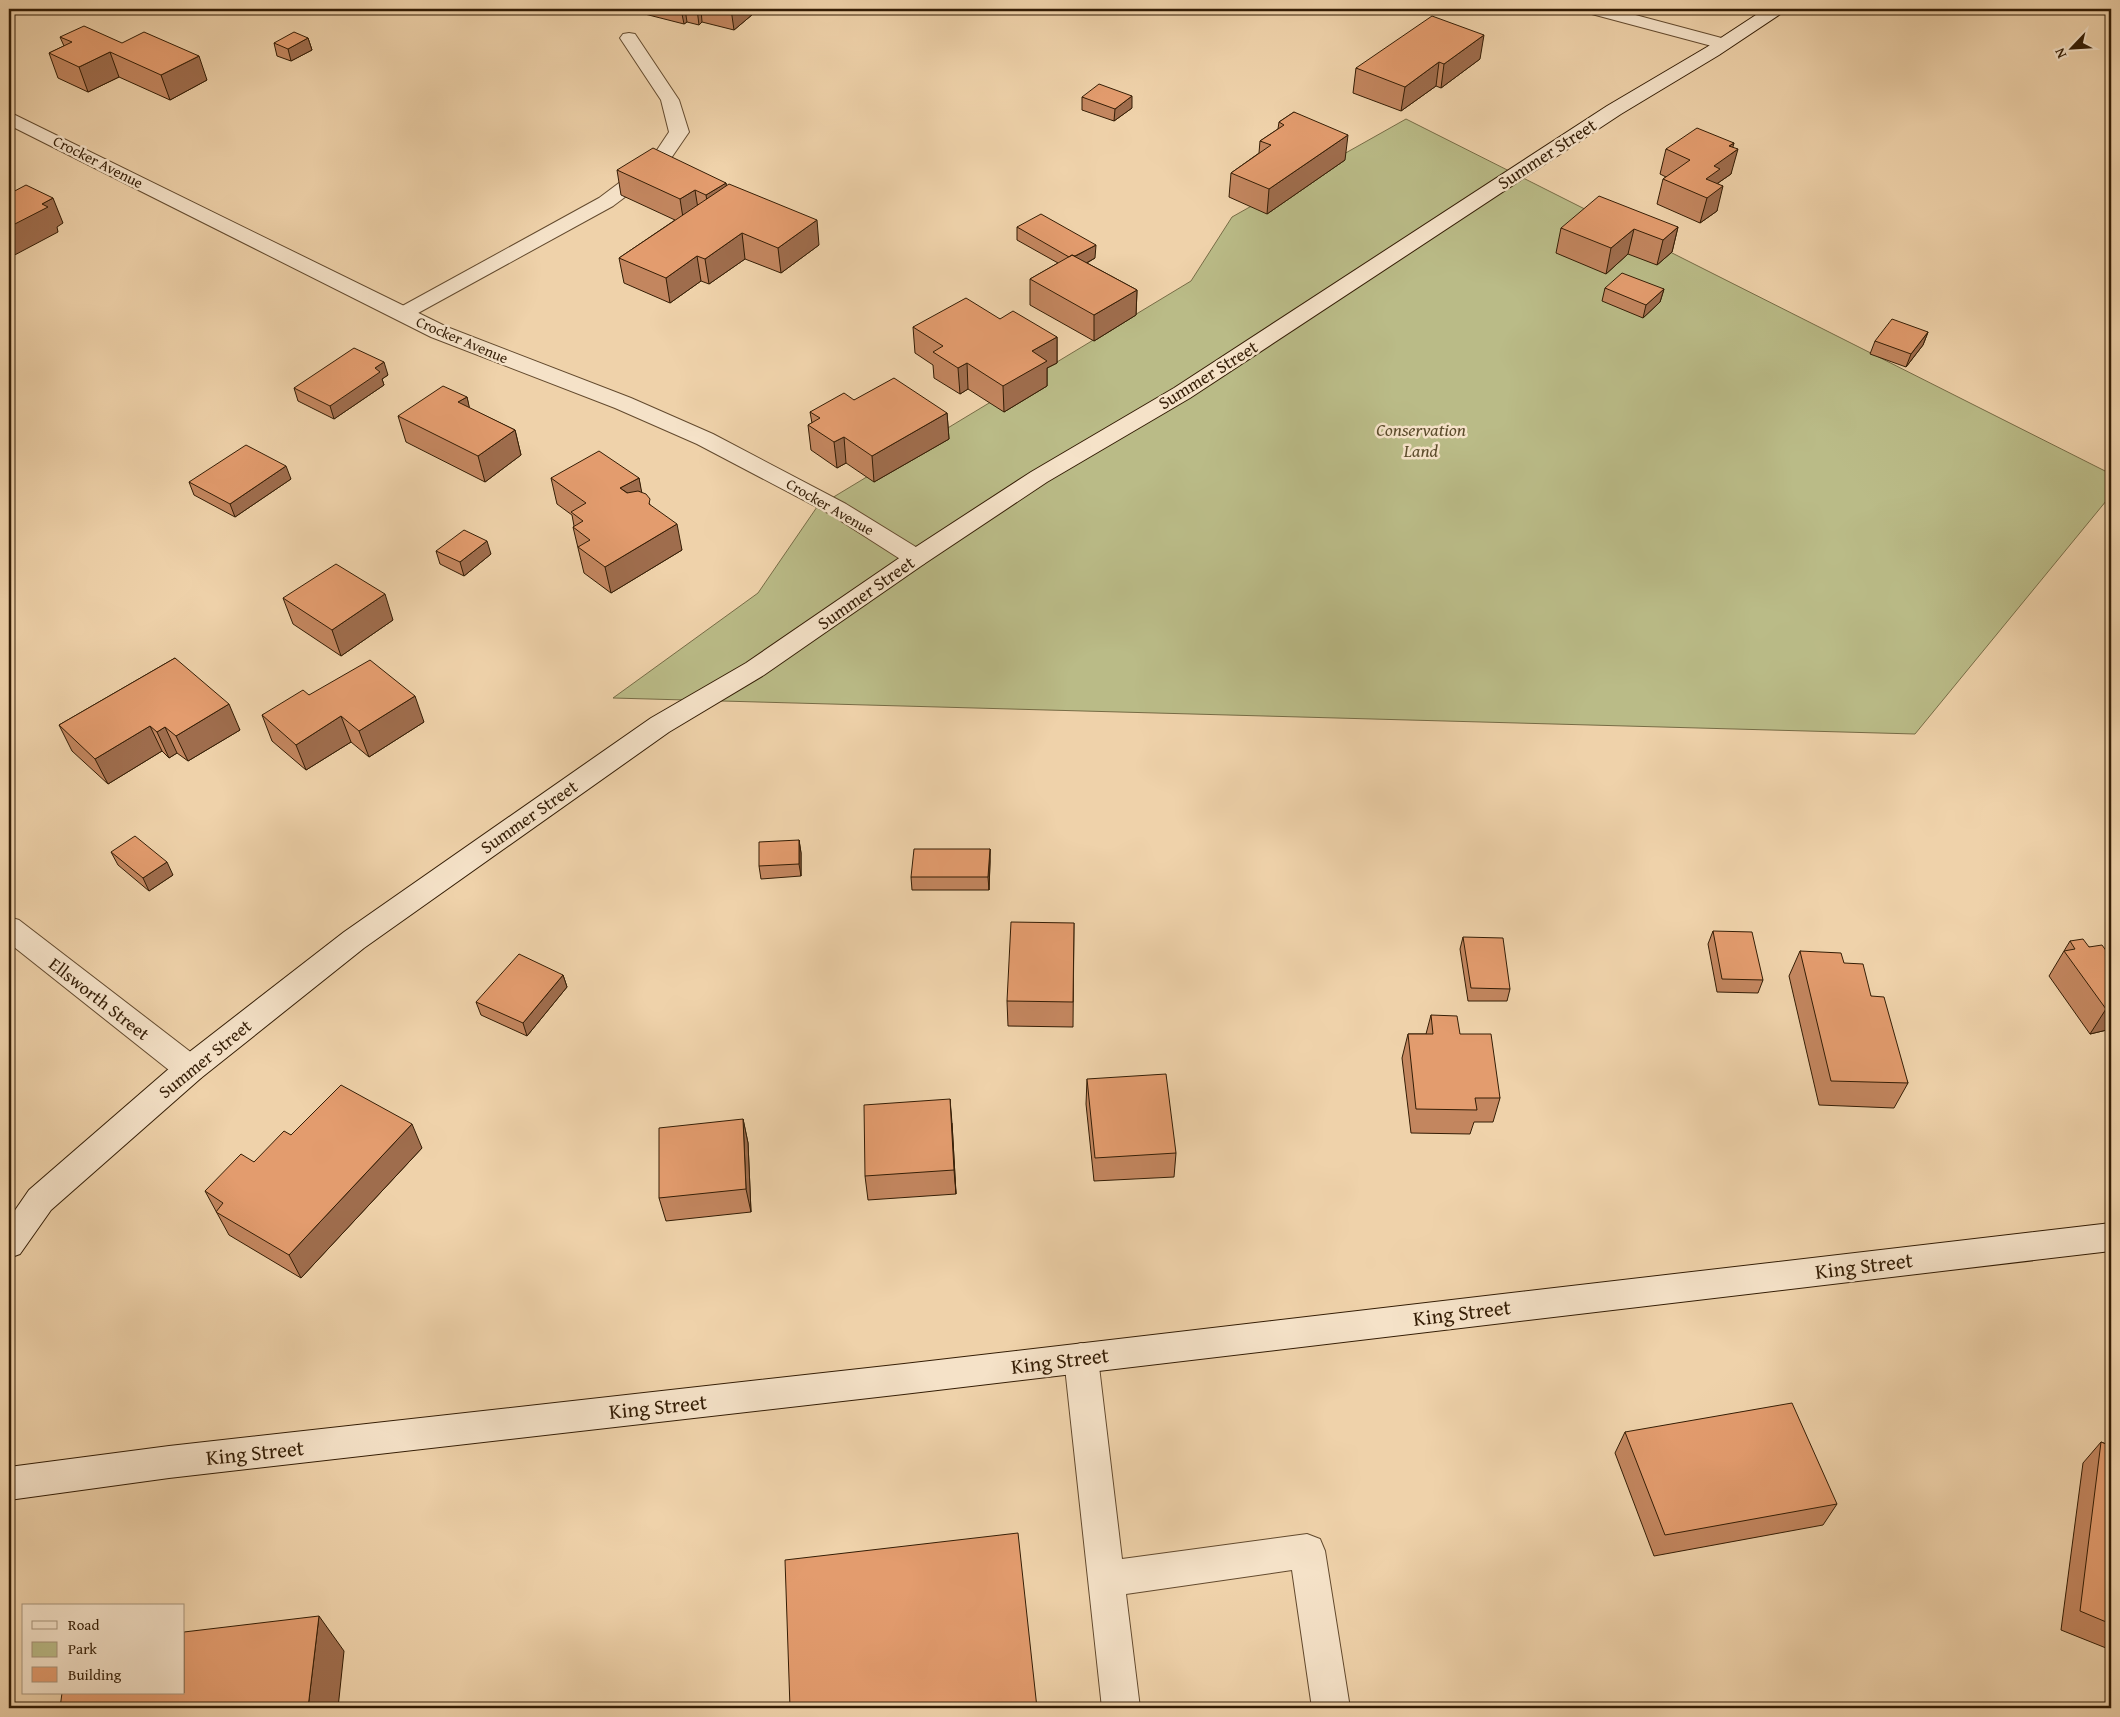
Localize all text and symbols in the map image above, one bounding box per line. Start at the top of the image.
north arrow [2048,22,2098,72]
text: N [2049,44,2071,62]
street label: Summer Street [1492,111,1602,196]
street label: Crocker Avenue [50,130,147,193]
street label: Crocker Avenue [413,311,511,368]
street label: Summer Street [1153,333,1263,416]
park label: Conservation Land [1376,416,1466,464]
street label: Crocker Avenue [783,473,878,540]
street label: Summer Street [812,549,920,636]
street label: Summer Street [475,773,583,860]
street label: Ellsworth Street [43,951,156,1047]
street label: Summer Street [152,1012,258,1105]
street label: King Street [1813,1244,1915,1287]
street label: King Street [1411,1291,1513,1334]
street label: King Street [1009,1339,1111,1382]
street label: King Street [607,1386,709,1427]
street label: King Street [204,1432,306,1473]
legend [22,1604,185,1694]
text: Road [68,1614,99,1635]
text: Park [68,1638,97,1659]
text: Building [68,1664,122,1685]

